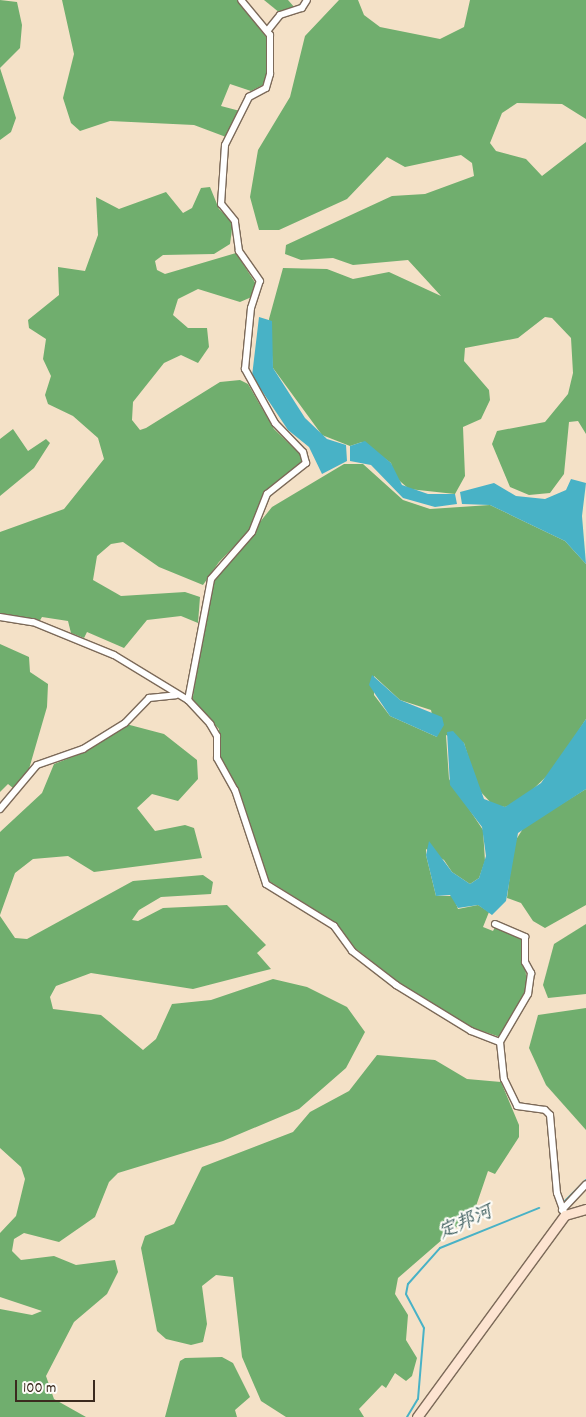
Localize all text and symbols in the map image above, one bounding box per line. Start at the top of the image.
water label: 定邦河 [435,1202,497,1246]
scale bar [18,1370,98,1402]
text: 100 m [23,1378,56,1400]

